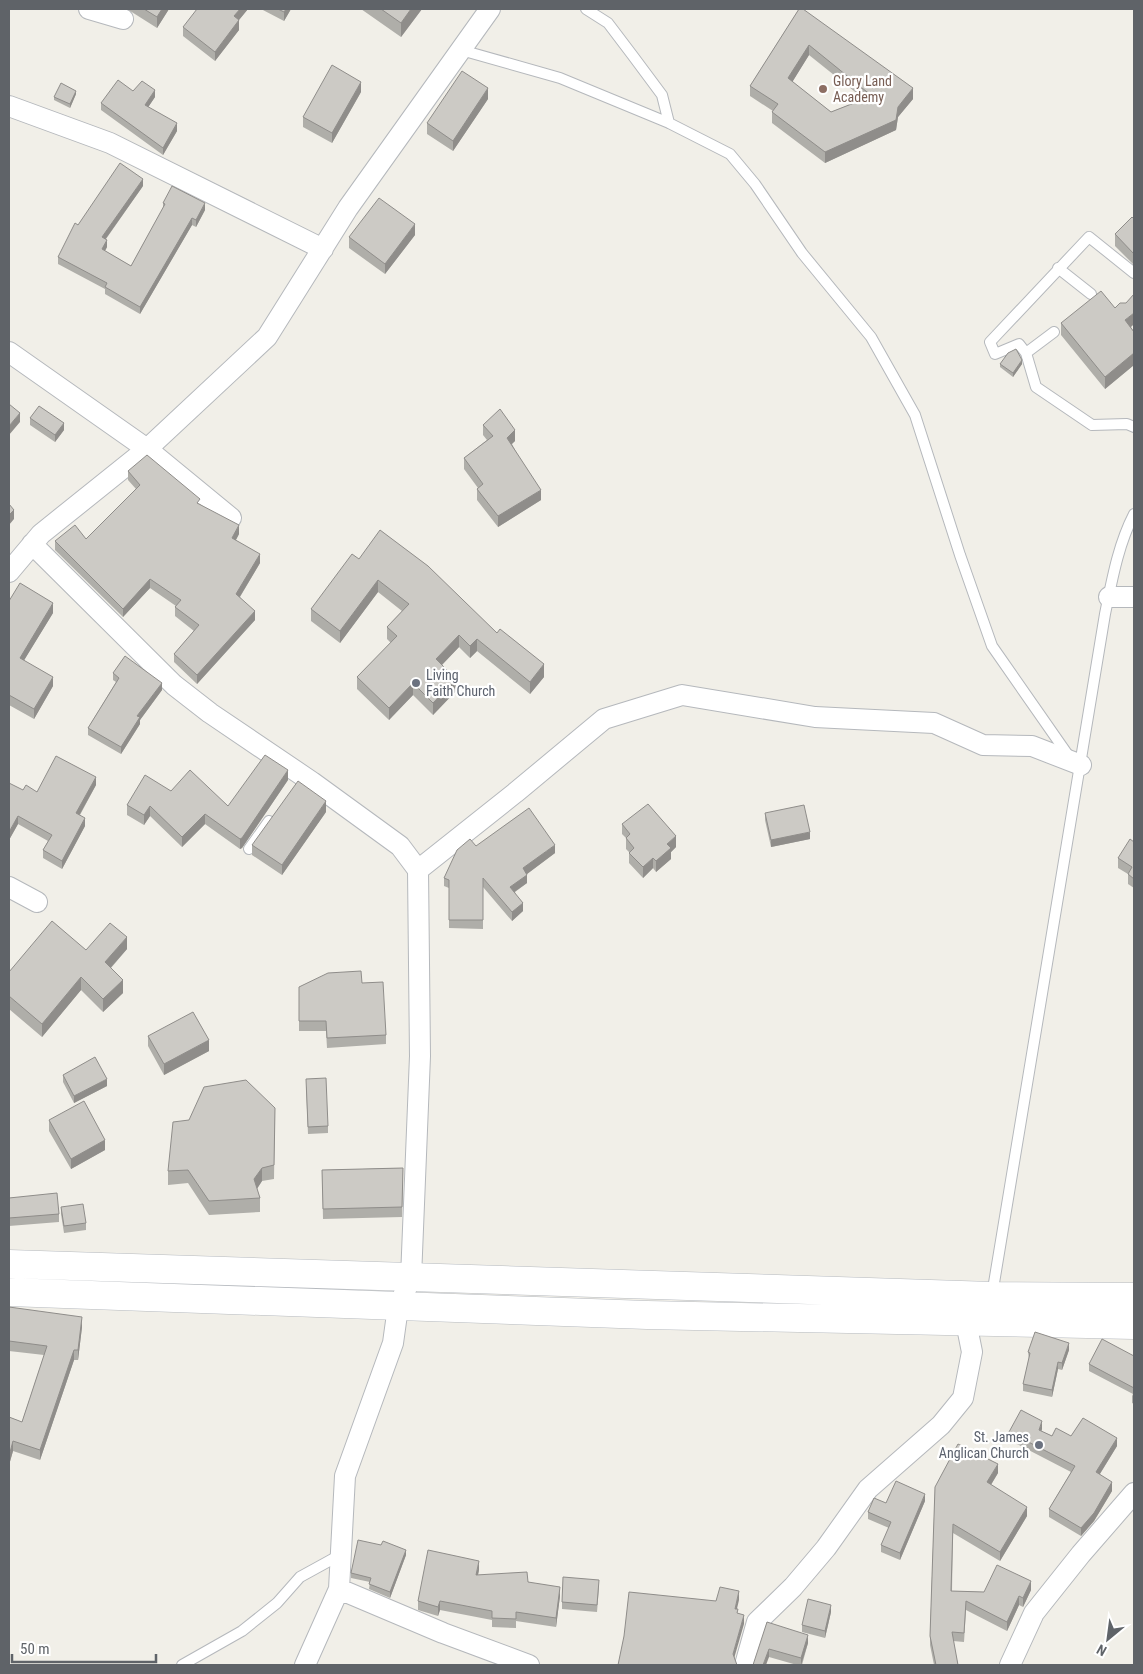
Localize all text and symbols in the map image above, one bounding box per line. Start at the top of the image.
place label: Glory Land Academy [833,73,892,105]
marker: Glory Land Academy [817,83,829,95]
place label: Living Faith Church [426,667,495,699]
marker: Living Faith Church [410,677,422,689]
place label: St. James Anglican Church [939,1429,1029,1461]
marker: St. James Anglican Church [1033,1439,1045,1451]
north arrow [1083,1614,1133,1664]
scale bar [12,1632,156,1664]
text: 50 m [20,1640,50,1658]
text: N [1094,1641,1109,1659]

